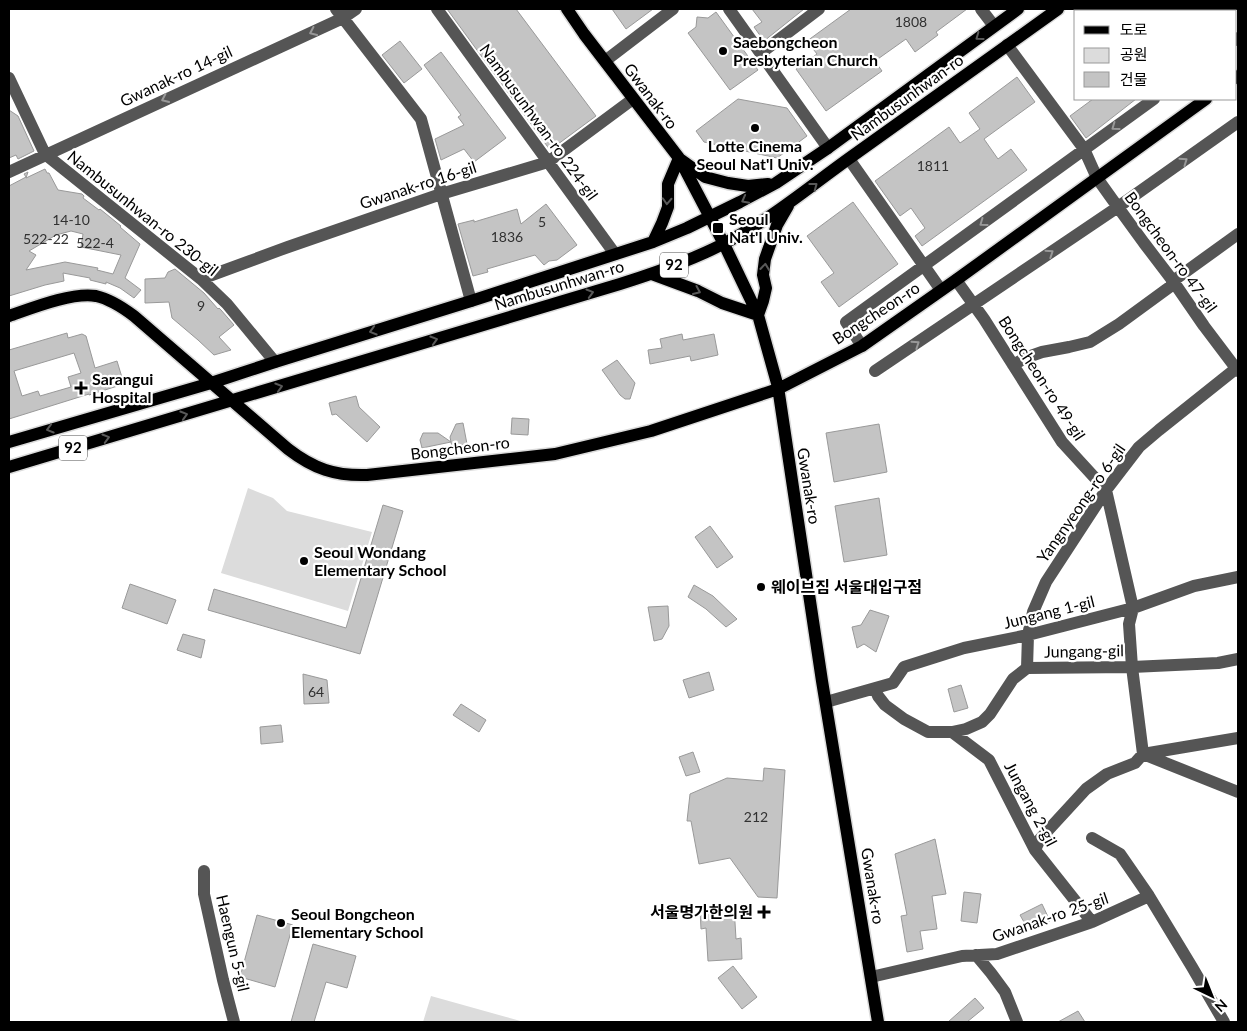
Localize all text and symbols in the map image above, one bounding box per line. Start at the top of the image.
legend [1074,10,1237,100]
house number: 1808 [895,13,927,30]
text: 도로 [1120,20,1148,38]
one-way arrow [309,25,318,36]
one-way arrow [975,31,984,41]
place label: Saebongcheon Presbyterian Church [733,32,878,69]
street label: Nambusunhwan-ro 224-gil [476,40,602,203]
street label: Gwanak-ro 14-gil [117,41,235,110]
marker: Saebongcheon Presbyterian Church [717,45,729,57]
text: 공원 [1120,45,1148,63]
street label: Nambusunhwan-ro [847,49,967,144]
street label: Gwanak-ro [621,59,682,132]
text: 건물 [1120,70,1148,88]
one-way arrow [161,93,170,104]
one-way arrow [1111,121,1121,130]
marker: Lotte Cinema Seoul Nat'l Univ. [749,122,761,134]
place label: Lotte Cinema Seoul Nat'l Univ. [696,136,814,173]
street label: Nambusunhwan-ro 230-gil [64,146,222,279]
street label: Gwanak-ro 16-gil [357,157,479,212]
house number: 1811 [917,157,949,174]
one-way arrow [1178,158,1188,167]
one-way arrow [808,183,817,191]
street label: Bongcheon-ro 47-gil [1121,188,1222,316]
one-way arrow [741,194,750,204]
one-way arrow [662,197,673,205]
place label: Seoul Nat'l Univ. [729,209,803,246]
house number: 14-10 [52,211,90,228]
house number: 5 [538,213,546,230]
one-way arrow [980,217,989,225]
marker: Seoul Nat'l Univ. [711,221,725,235]
house number: 1836 [491,228,523,245]
house number: 522-22 [23,230,69,247]
house number: 522-4 [76,234,114,251]
one-way arrow [1045,250,1054,259]
road number: 92 [660,252,688,278]
street label: Nambusunhwan-ro [492,256,626,313]
one-way arrow [759,263,770,271]
street label: Bongcheon-ro [829,277,923,348]
one-way arrow [692,285,701,296]
one-way arrow [585,289,594,299]
house number: 9 [197,297,205,314]
street label: Bongcheon-ro 49-gil [995,312,1090,443]
one-way arrow [369,326,378,336]
one-way arrow [430,335,438,345]
one-way arrow [910,341,919,350]
place label: Sarangui Hospital [92,369,153,406]
marker: Sarangui Hospital [74,381,88,395]
one-way arrow [274,382,282,392]
one-way arrow [179,411,187,421]
one-way arrow [46,424,54,434]
street label: Bongcheon-ro [409,432,511,463]
one-way arrow [101,434,109,444]
road number: 92 [59,436,87,460]
street label: Yangnyeong-ro 6-gil [1032,440,1129,566]
street label: Gwanak-ro [794,446,825,525]
place label: Seoul Wondang Elementary School [314,542,446,579]
marker: Seoul Wondang Elementary School [298,555,310,567]
place label: 웨이브짐 서울대입구점 [771,577,922,596]
marker: 웨이브짐 서울대입구점 [755,581,767,593]
street label: Jungang 1-gil [1001,591,1096,632]
street label: Jungang-gil [1044,640,1124,661]
house number: 64 [308,683,324,700]
street label: Jungang 2-gil [1001,758,1062,849]
house number: 212 [744,808,768,825]
street label: Gwanak-ro [858,846,889,925]
street label: Gwanak-ro 25-gil [989,888,1110,945]
street label: Haengun 5-gil [213,893,254,993]
place label: 서울명가한의원 [650,902,753,921]
place label: Seoul Bongcheon Elementary School [291,904,423,941]
marker: 서울명가한의원 [757,905,771,919]
marker: Seoul Bongcheon Elementary School [275,917,287,929]
north arrow [1187,971,1237,1021]
text: N [1211,996,1231,1016]

